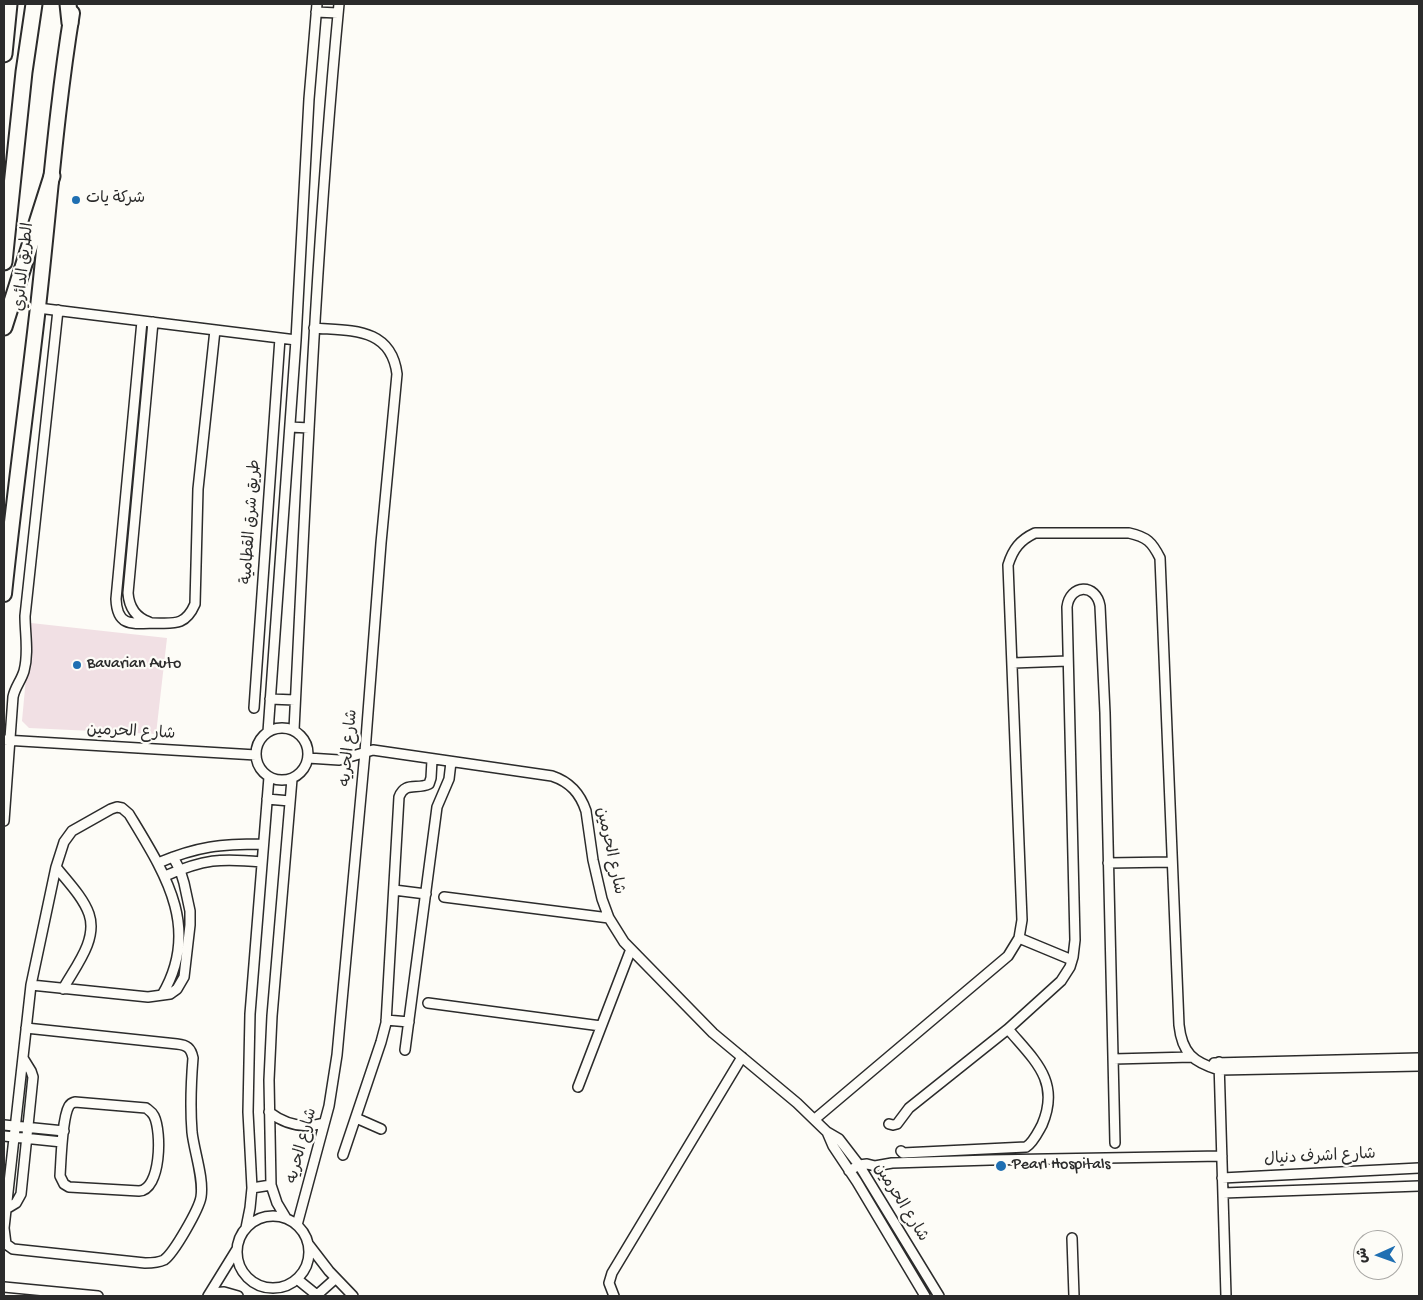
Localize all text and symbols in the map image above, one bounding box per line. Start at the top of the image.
place label: شركة يات [86,190,145,210]
marker: شركة يات [70,194,82,206]
street label: الطريق الدائري [11,222,39,312]
street label: طريق شرق القطامية [238,459,266,585]
place label: Bavarian Auto [87,655,181,675]
marker: Bavarian Auto [71,659,83,671]
street label: شارع الحريه [337,709,363,787]
street label: شارع الحرمين [86,721,176,745]
street label: شارع الحرمين [590,806,628,896]
street label: شارع الحريه [284,1106,322,1186]
street label: شارع اشرف دنيال [1264,1145,1376,1171]
place label: Pearl Hospitals [1012,1156,1110,1176]
marker: Pearl Hospitals [994,1159,1008,1173]
street label: شارع الحرمين [868,1160,932,1246]
north arrow [1353,1230,1403,1280]
text: ش [1355,1248,1372,1264]

